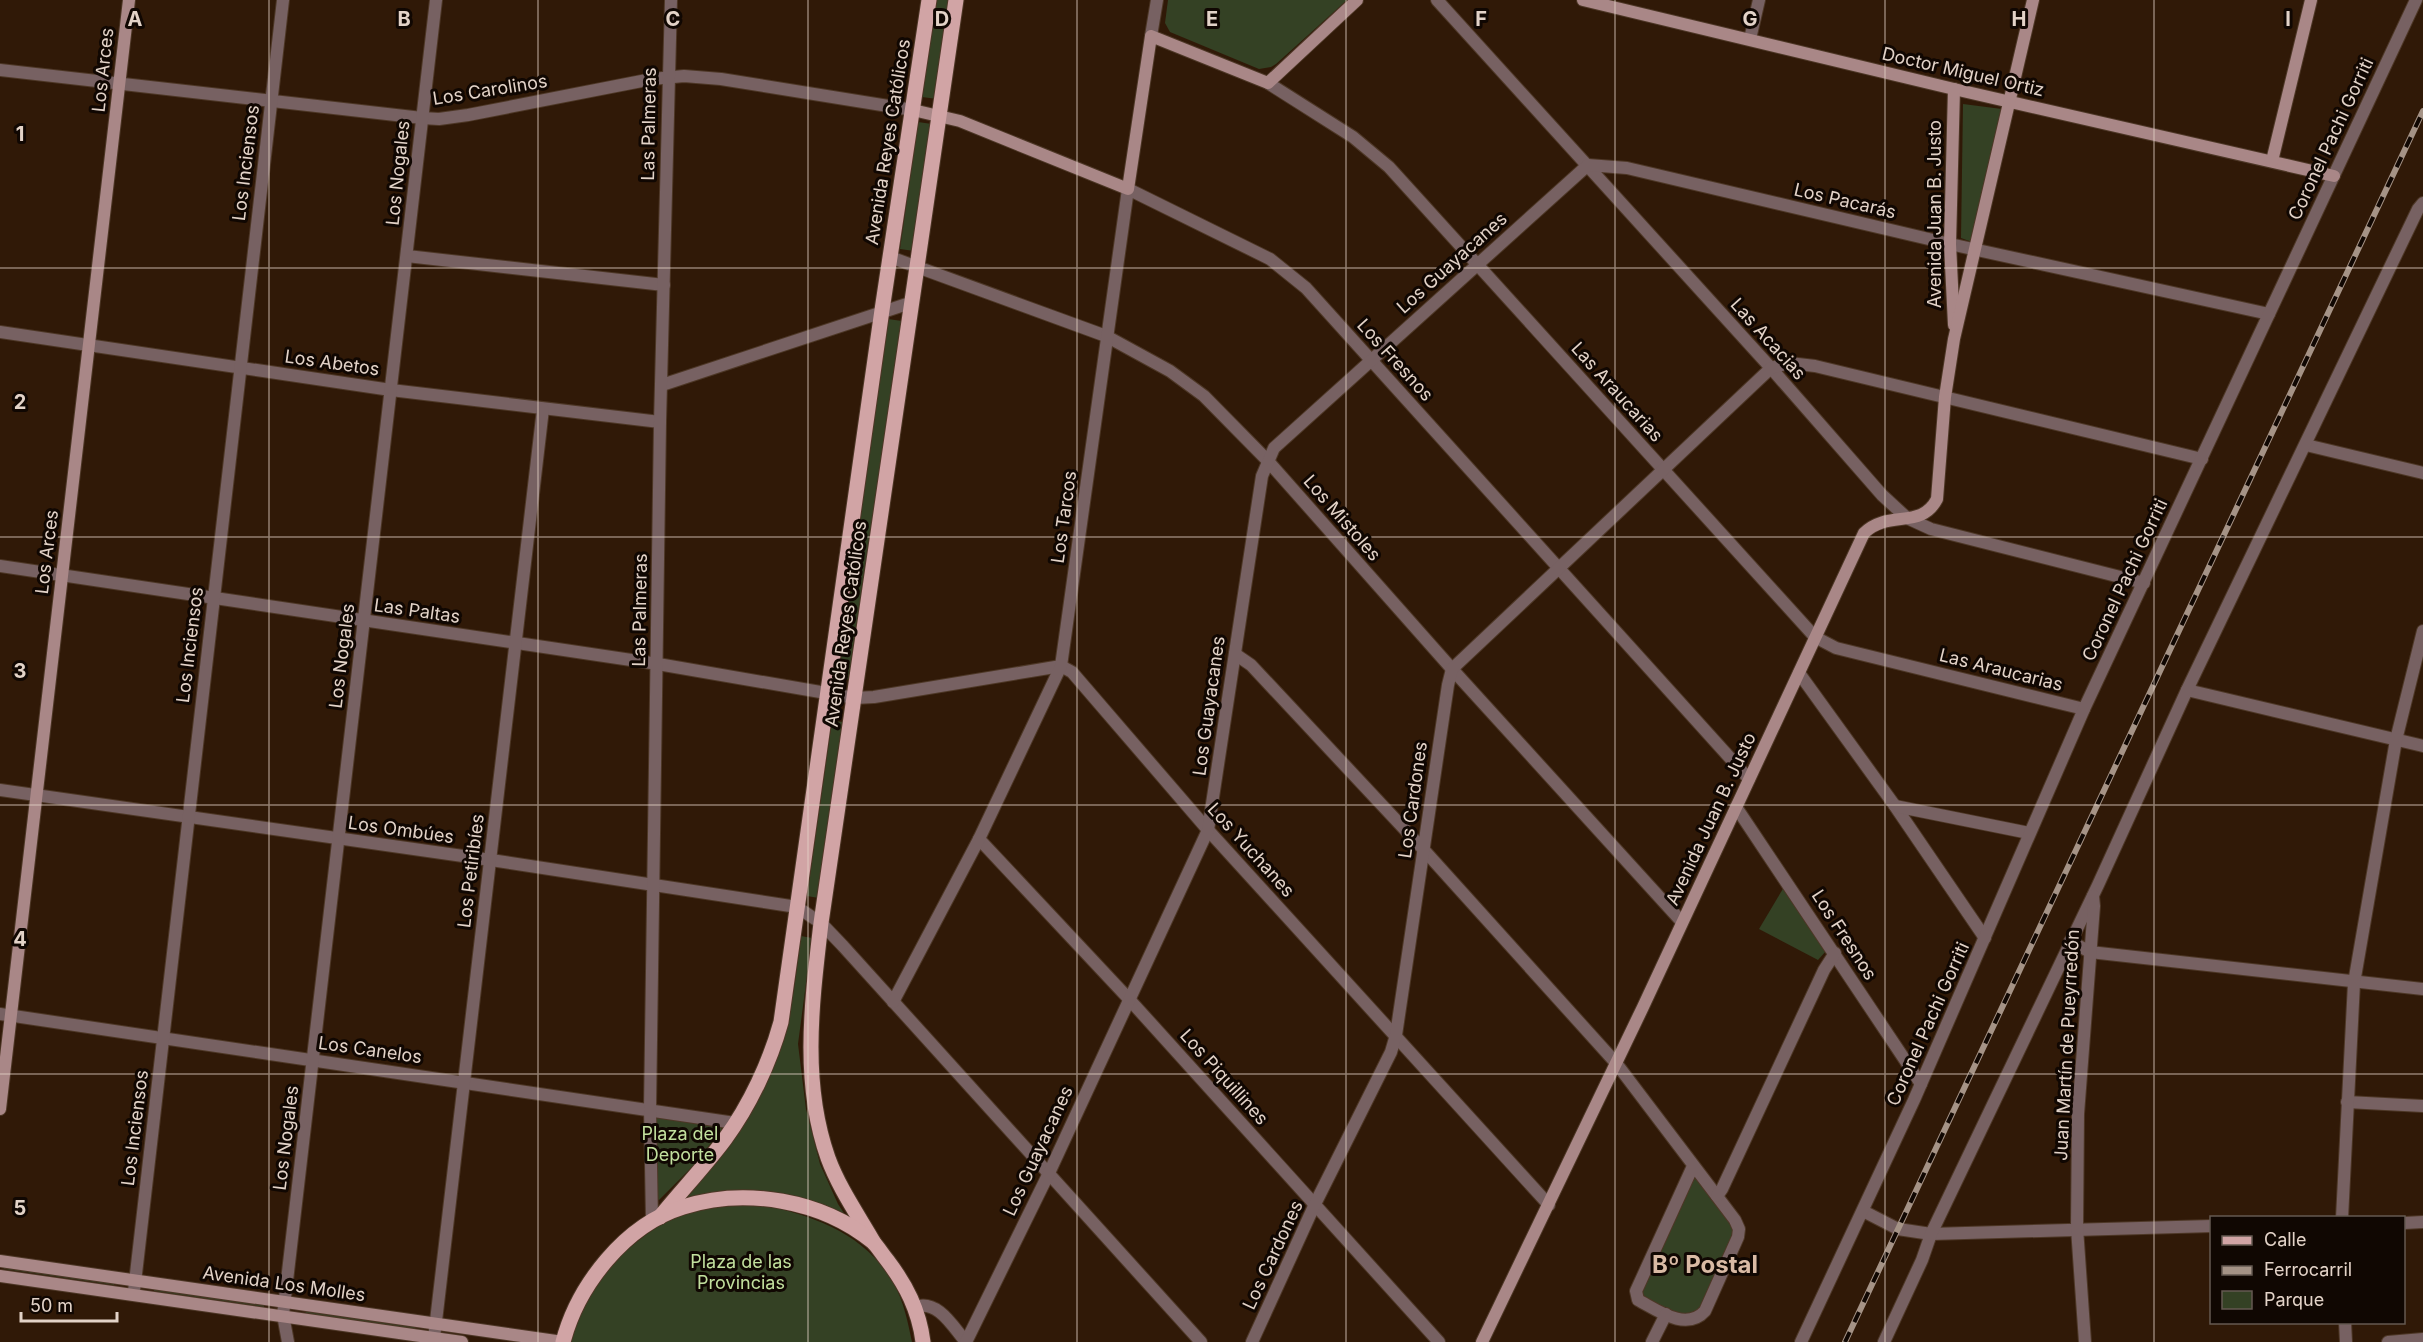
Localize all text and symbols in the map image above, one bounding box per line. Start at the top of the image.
text: A [128,7,143,31]
text: B [397,7,411,31]
text: C [666,7,680,31]
text: D [935,7,949,31]
text: E [1206,7,1218,31]
text: F [1475,7,1487,31]
text: G [1742,7,1758,31]
text: H [2012,7,2026,31]
text: I [2285,7,2291,31]
street label: Los Arces [88,27,117,113]
street label: Avenida Reyes Católicos [861,38,914,246]
street label: Doctor Miguel Ortiz [1880,43,2046,100]
street label: Coronel Pachi Gorriti [2284,54,2377,223]
street label: Las Palmeras [637,67,660,181]
street label: Los Carolinos [431,70,549,109]
street label: Los Inciensos [228,104,263,222]
street label: Los Nogales [382,119,413,226]
street label: Avenida Juan B. Justo [1924,120,1945,308]
text: 1 [16,122,24,146]
street label: Los Pacarás [1792,179,1898,222]
street label: Los Guayacanes [1392,208,1511,318]
street label: Las Acacias [1726,294,1810,384]
street label: Los Fresnos [1353,314,1438,405]
street label: Las Araucarias [1567,338,1667,446]
street label: Los Abetos [283,345,381,380]
text: 2 [14,390,26,414]
street label: Los Tarcos [1047,469,1080,564]
street label: Los Mistoles [1300,471,1385,565]
street label: Coronel Pachi Gorriti [2078,495,2171,664]
street label: Los Arces [31,509,62,595]
street label: Avenida Reyes Católicos [821,519,870,728]
street label: Las Palmeras [628,553,651,667]
street label: Los Inciensos [172,586,207,704]
street label: Las Paltas [373,594,461,627]
street label: Los Nogales [325,602,358,710]
street label: Los Guayacanes [1188,635,1229,777]
street label: Las Araucarias [1937,644,2065,695]
text: 3 [14,659,26,683]
street label: Avenida Juan B. Justo [1661,729,1760,909]
street label: Los Cardones [1394,740,1431,860]
street label: Los Yuchanes [1204,798,1299,901]
street label: Los Ombúes [347,812,455,847]
street label: Los Petiribíes [453,813,488,929]
street label: Los Fresnos [1808,886,1881,984]
text: 4 [13,927,27,951]
street label: Juan Martín de Pueyrredón [2050,929,2083,1161]
street label: Coronel Pachi Gorriti [1882,939,1973,1109]
street label: Los Piquillines [1176,1025,1273,1129]
street label: Los Canelos [317,1032,423,1067]
street label: Los Inciensos [117,1069,152,1187]
street label: Los Guayacanes [998,1083,1077,1219]
street label: Los Nogales [269,1084,302,1192]
park label: Plaza del Deporte [642,1123,718,1165]
text: 5 [14,1196,26,1220]
street label: Los Cardones [1238,1197,1307,1313]
legend [2210,1216,2405,1324]
text: Calle [2264,1229,2306,1250]
district label: Bº Postal [1652,1250,1758,1279]
park label: Plaza de las Provincias [690,1251,792,1293]
text: Ferrocarril [2264,1259,2352,1280]
street label: Avenida Los Molles [201,1262,367,1305]
scale bar [21,1285,117,1323]
text: Parque [2264,1289,2324,1310]
text: 50 m [30,1295,73,1316]

